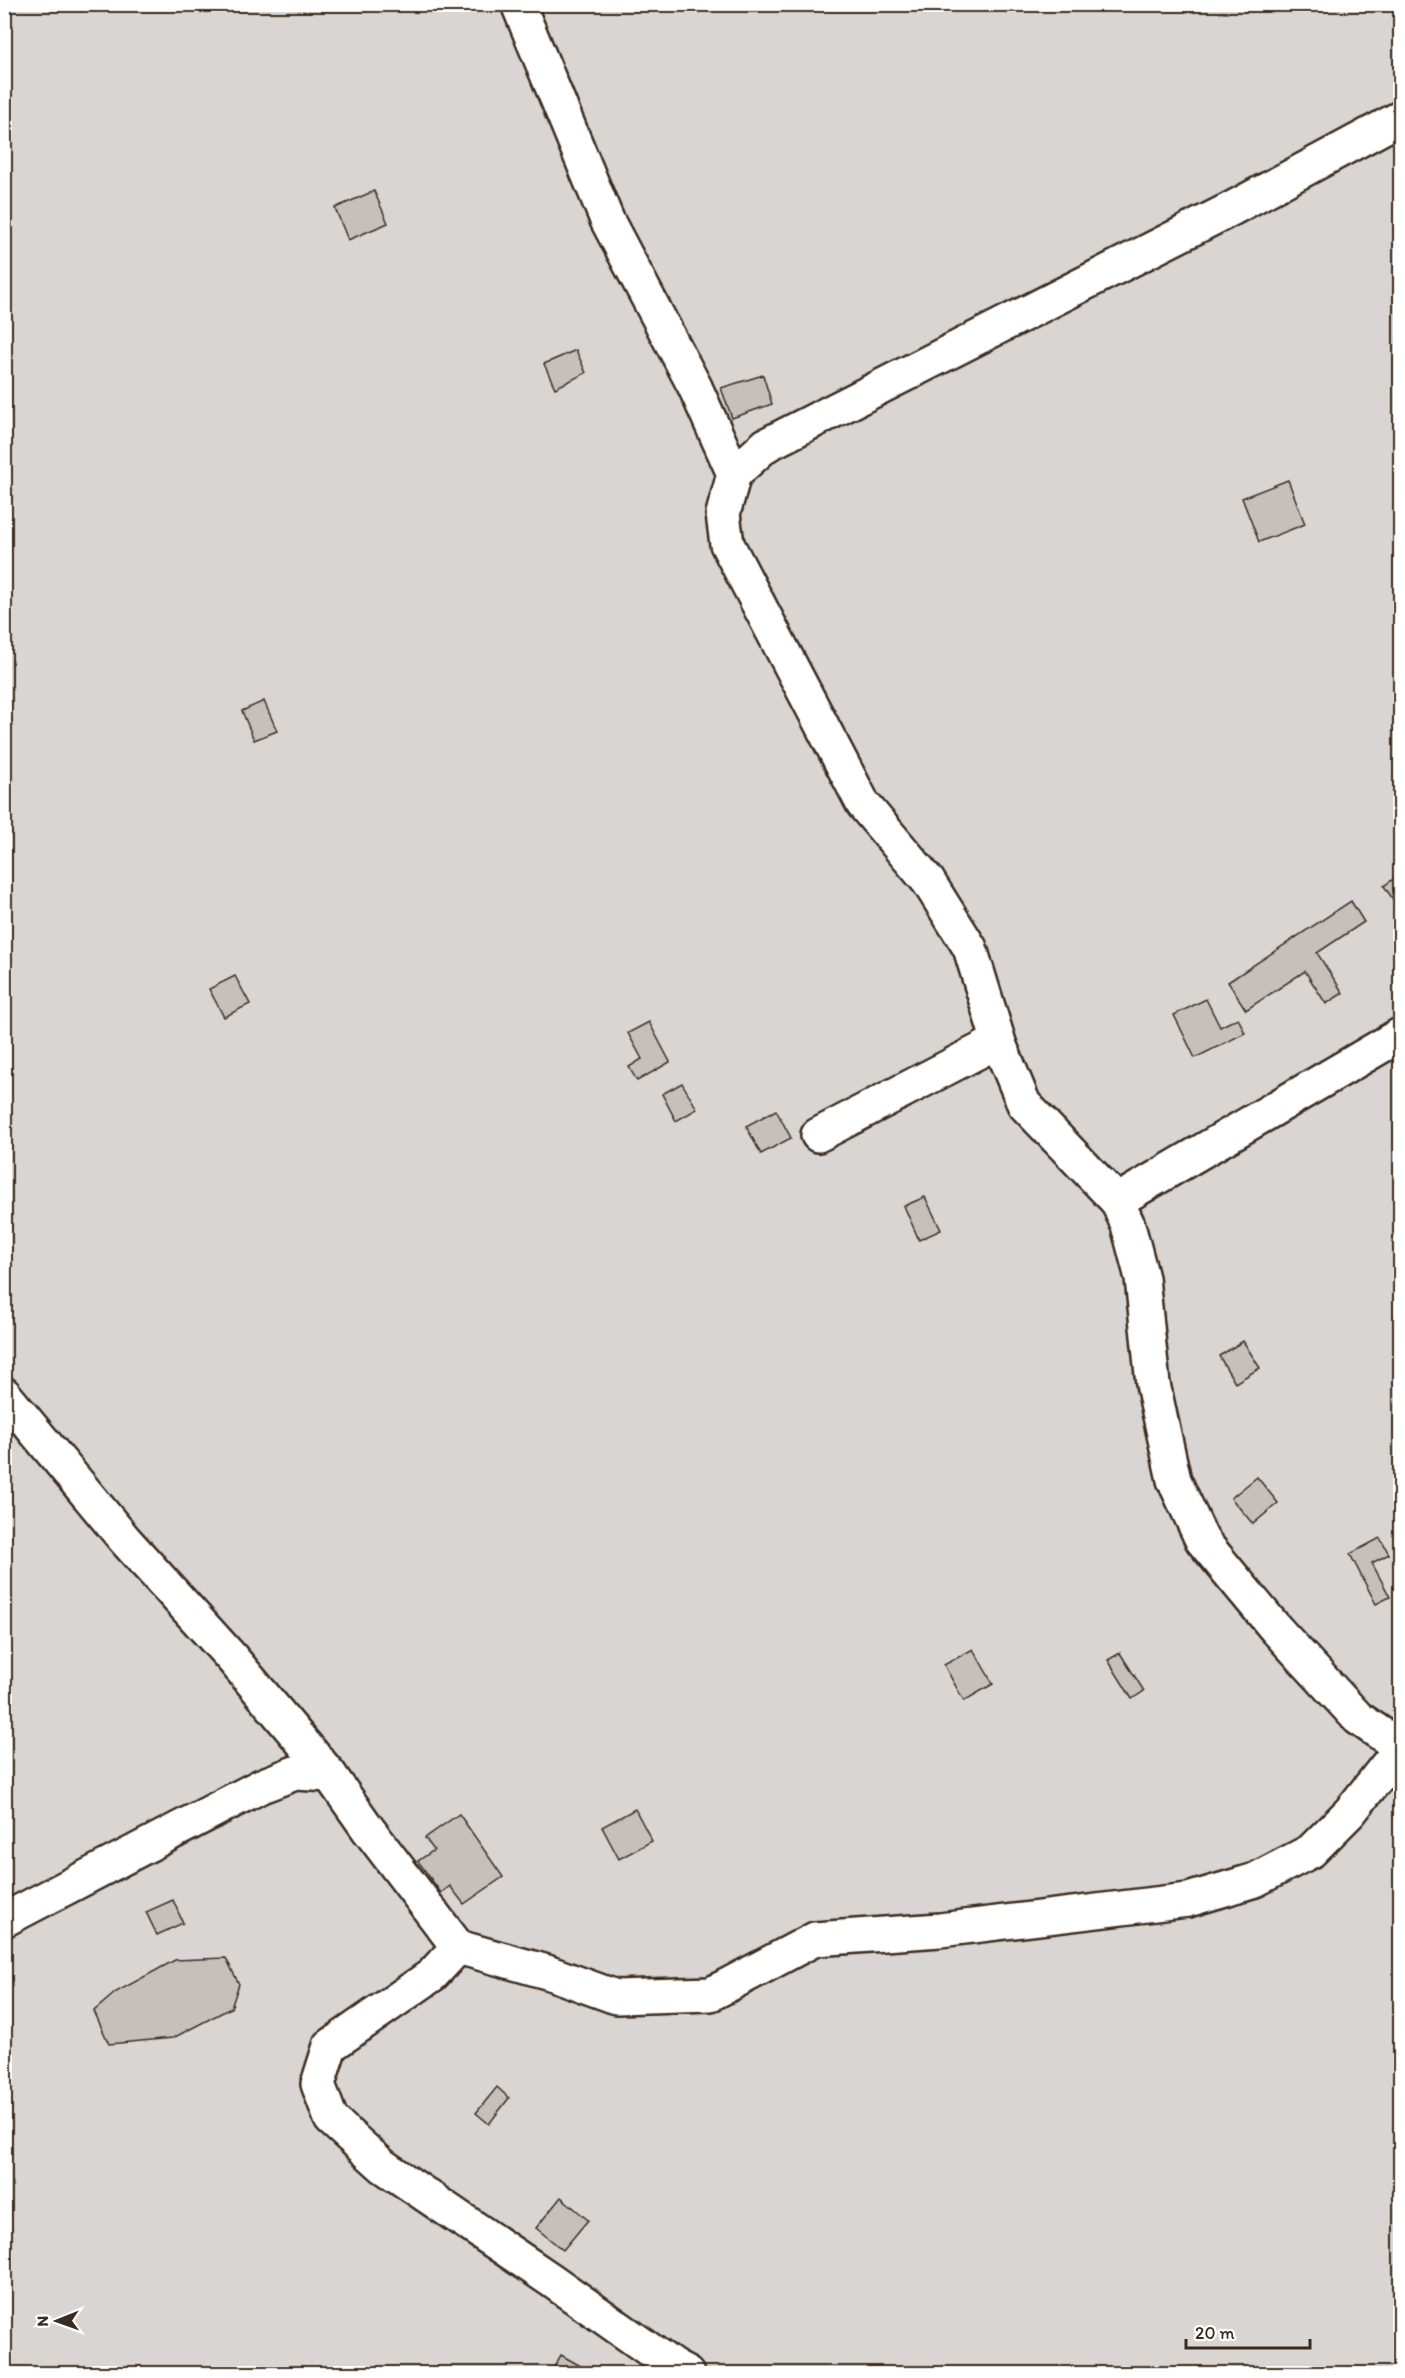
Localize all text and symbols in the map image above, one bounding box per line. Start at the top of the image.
north arrow [27,2291,87,2351]
scale bar [1186,2312,1310,2350]
text: N [33,2316,52,2327]
text: 20 m [1195,2322,1235,2344]

